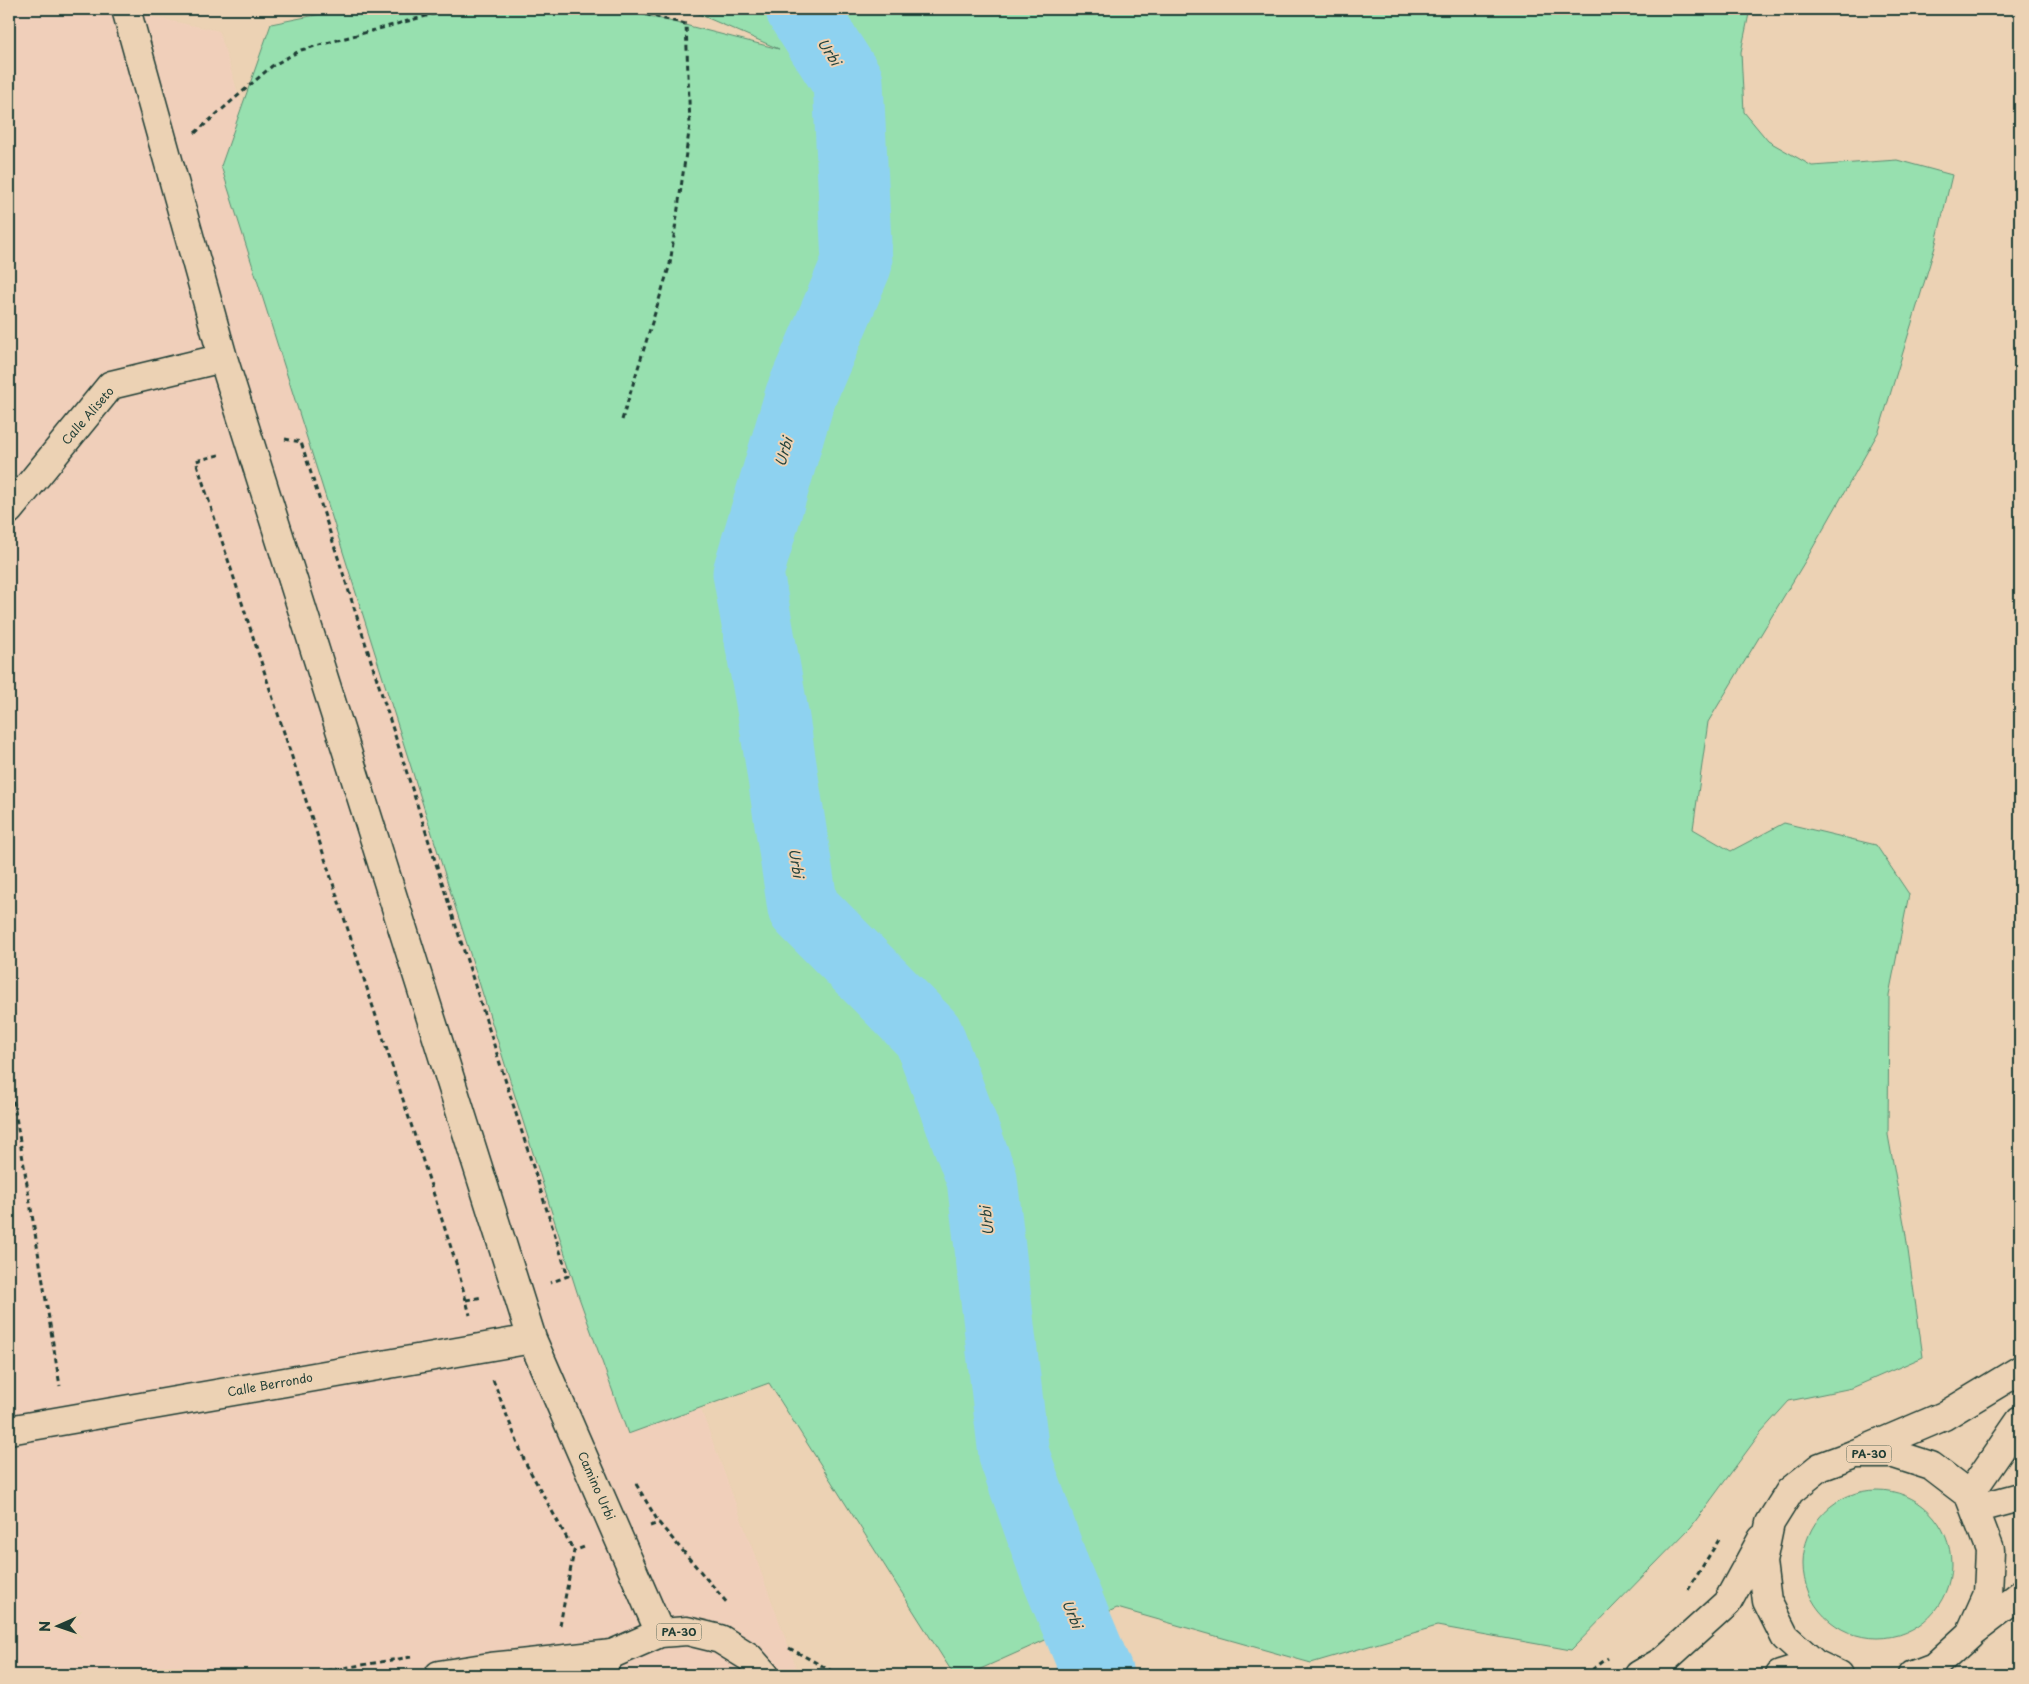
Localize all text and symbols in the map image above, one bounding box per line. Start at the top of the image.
water label: Urbi [813,34,847,71]
street label: Calle Aliseto [57,382,118,448]
water label: Urbi [769,433,798,469]
water label: Urbi [784,847,809,881]
water label: Urbi [974,1203,999,1237]
street label: Calle Berrondo [226,1368,314,1400]
road number: PA-30 [1846,1446,1892,1462]
street label: Camino Urbi [574,1448,620,1523]
water label: Urbi [1057,1596,1089,1633]
north arrow [32,1602,82,1652]
text: N [34,1621,55,1632]
road number: PA-30 [656,1624,702,1640]

